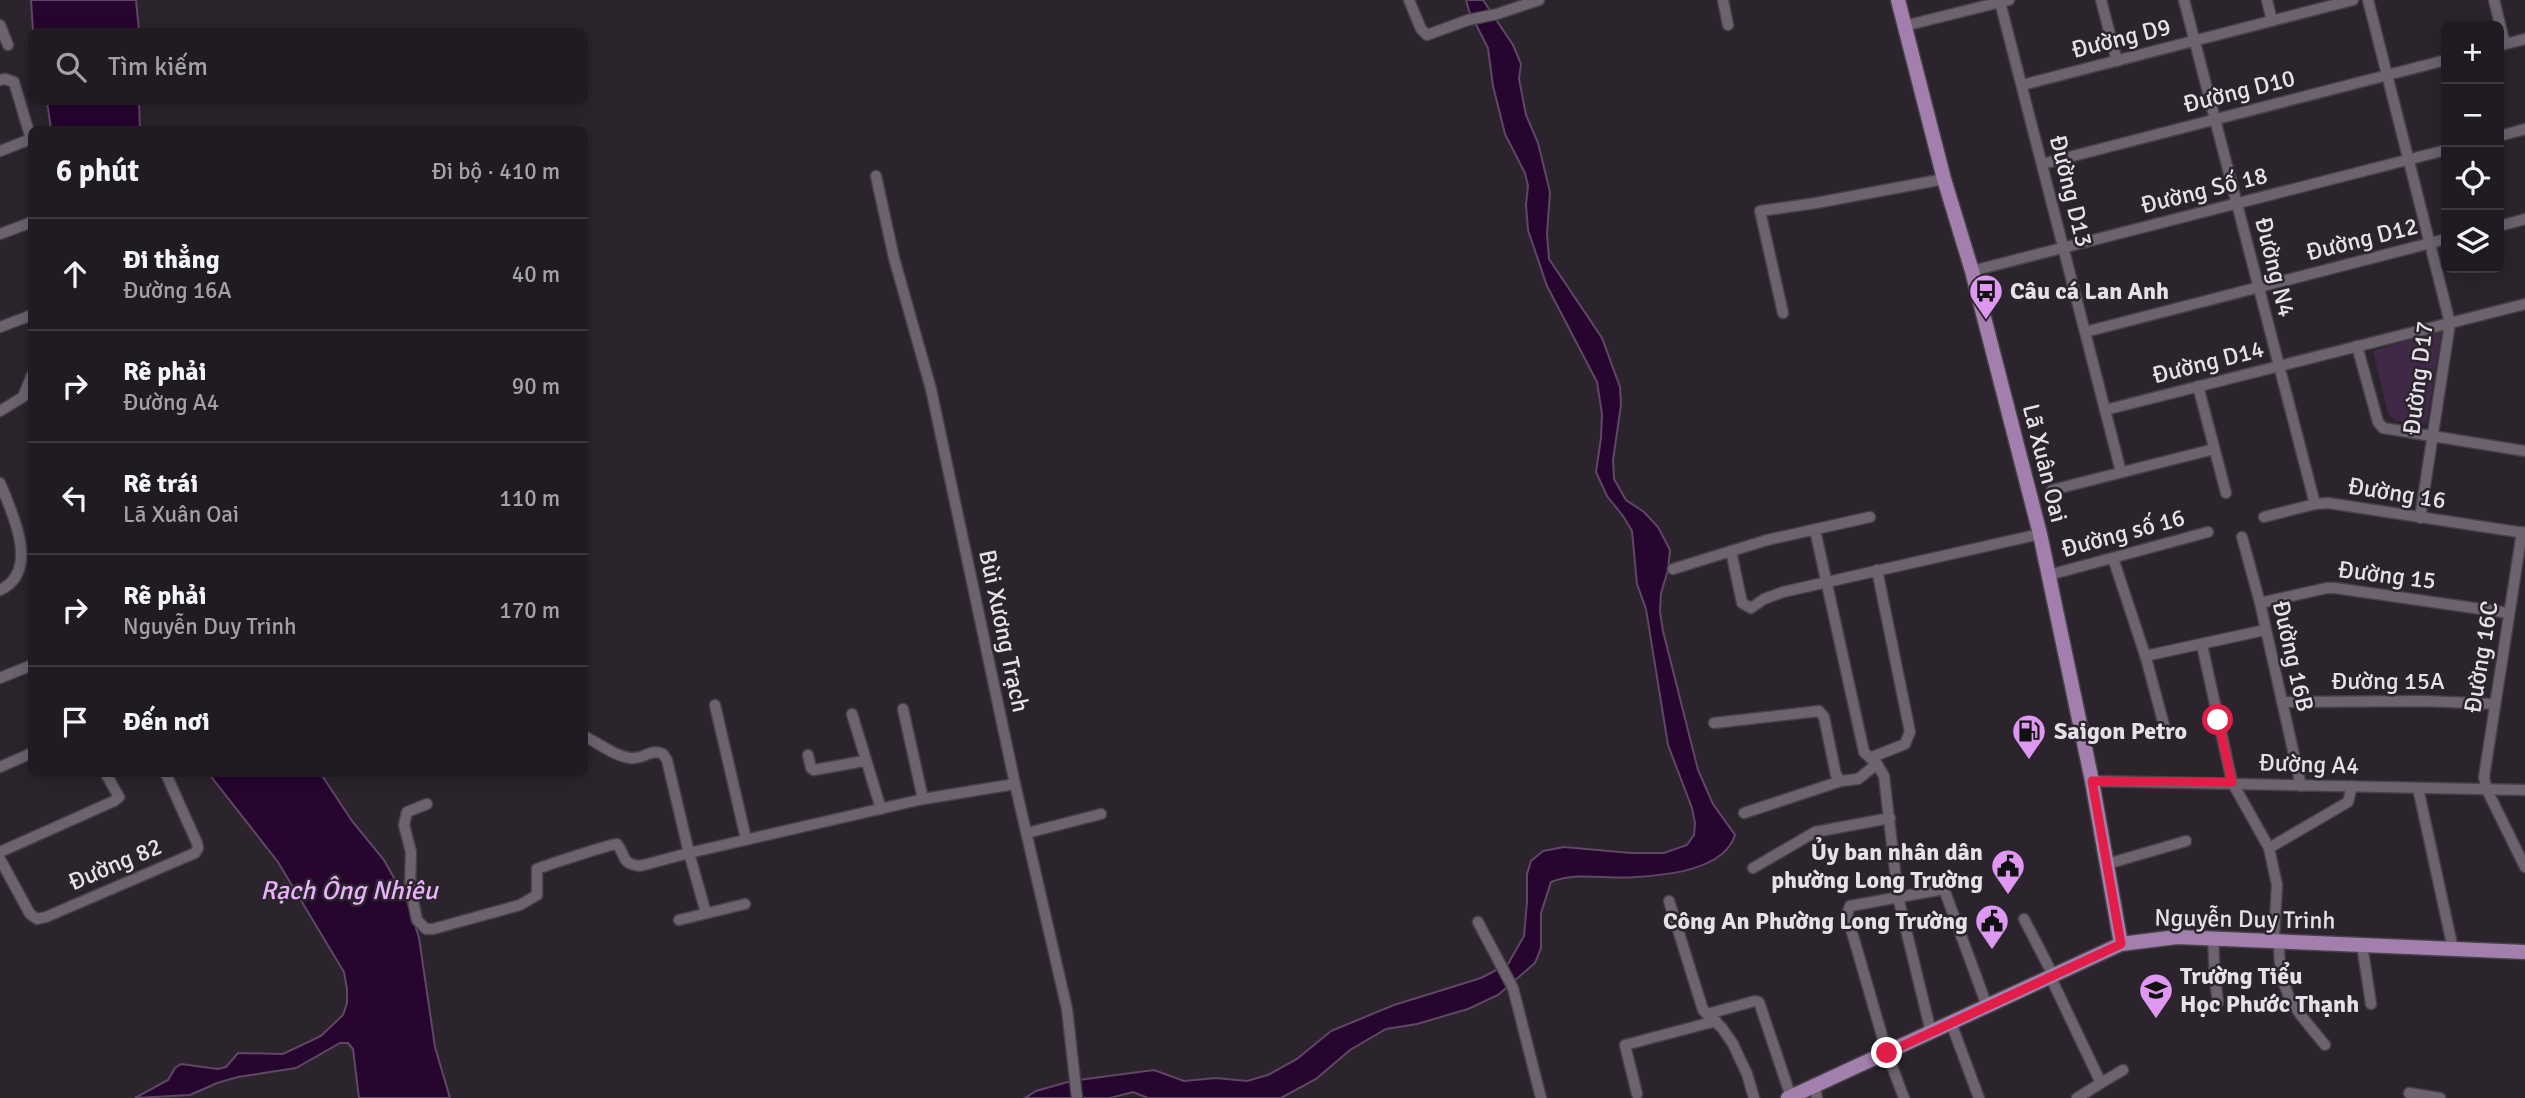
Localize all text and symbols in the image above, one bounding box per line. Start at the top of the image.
street label: Đường D9 [2068,11,2174,65]
map controls [2441,21,2504,273]
button: + [2441,21,2504,84]
search box [28,28,588,105]
icon: search [52,48,90,86]
text: Tìm kiếm [108,51,208,83]
street label: Đường D10 [2180,63,2298,119]
button: − [2441,84,2504,147]
street label: Đường D13 [2043,132,2099,250]
button: locate [2441,147,2504,210]
text: 6 phút [56,153,139,190]
text: Đi bộ · 410 m [432,157,560,186]
street label: Đường Số 18 [2137,160,2271,220]
button: layers [2441,210,2504,273]
street label: Đường D12 [2303,211,2421,267]
street label: Đường N4 [2248,214,2302,320]
text: Đi thẳng [123,244,220,276]
icon: ahead [56,255,94,293]
text: 40 m [512,260,560,289]
bus stop icon: Câu cá Lan Anh [1967,272,2005,321]
text: Đường 16A [123,276,232,305]
place label: Câu cá Lan Anh [2010,276,2169,306]
street label: Đường D17 [2396,320,2440,436]
street label: Đường D14 [2149,334,2267,390]
text: Rẽ phải [123,356,207,388]
icon: right [56,367,94,405]
text: 90 m [512,372,560,401]
text: Đường A4 [123,388,219,417]
street label: Lã Xuân Oai [2016,401,2074,525]
text: Rẽ trái [123,468,198,500]
street label: Đường 16 [2346,470,2448,516]
icon: left [56,479,94,517]
text: 110 m [499,484,560,513]
text: Lã Xuân Oai [123,500,239,529]
street label: Đường số 16 [2058,502,2188,564]
street label: Bùi Xương Trạch [972,547,1036,715]
street label: Đường 15 [2336,554,2438,596]
text: Rẽ phải [123,580,207,612]
icon: right [56,591,94,629]
text: 170 m [499,596,560,625]
street label: Đường 16B [2266,598,2320,714]
street label: Đường 16C [2457,599,2505,715]
text: Nguyễn Duy Trinh [123,612,297,641]
street label: Đường 15A [2331,666,2445,696]
icon: arrive [56,703,94,741]
route start [2202,704,2233,735]
text: Đến nơi [123,706,210,738]
fuel station icon: Saigon Petro [2010,712,2048,761]
place label: Saigon Petro [2054,716,2187,746]
street label: Đường A4 [2258,747,2360,781]
street label: Đường 82 [64,831,166,897]
place label: Ủy ban nhân dân phường Long Trường [1771,837,1983,895]
public building icon: Ủy ban nhân dân phường Long Trường [1989,847,2027,896]
water label: Rạch Ông Nhiêu [260,875,440,907]
public building icon: Công An Phường Long Trường [1973,902,2011,951]
street label: Nguyễn Duy Trinh [2154,902,2336,936]
place label: Công An Phường Long Trường [1663,906,1968,936]
place label: Trường Tiểu Học Phước Thạnh [2180,961,2359,1019]
school or university icon: Trường Tiểu Học Phước Thạnh [2137,971,2175,1020]
route end [1871,1037,1902,1068]

